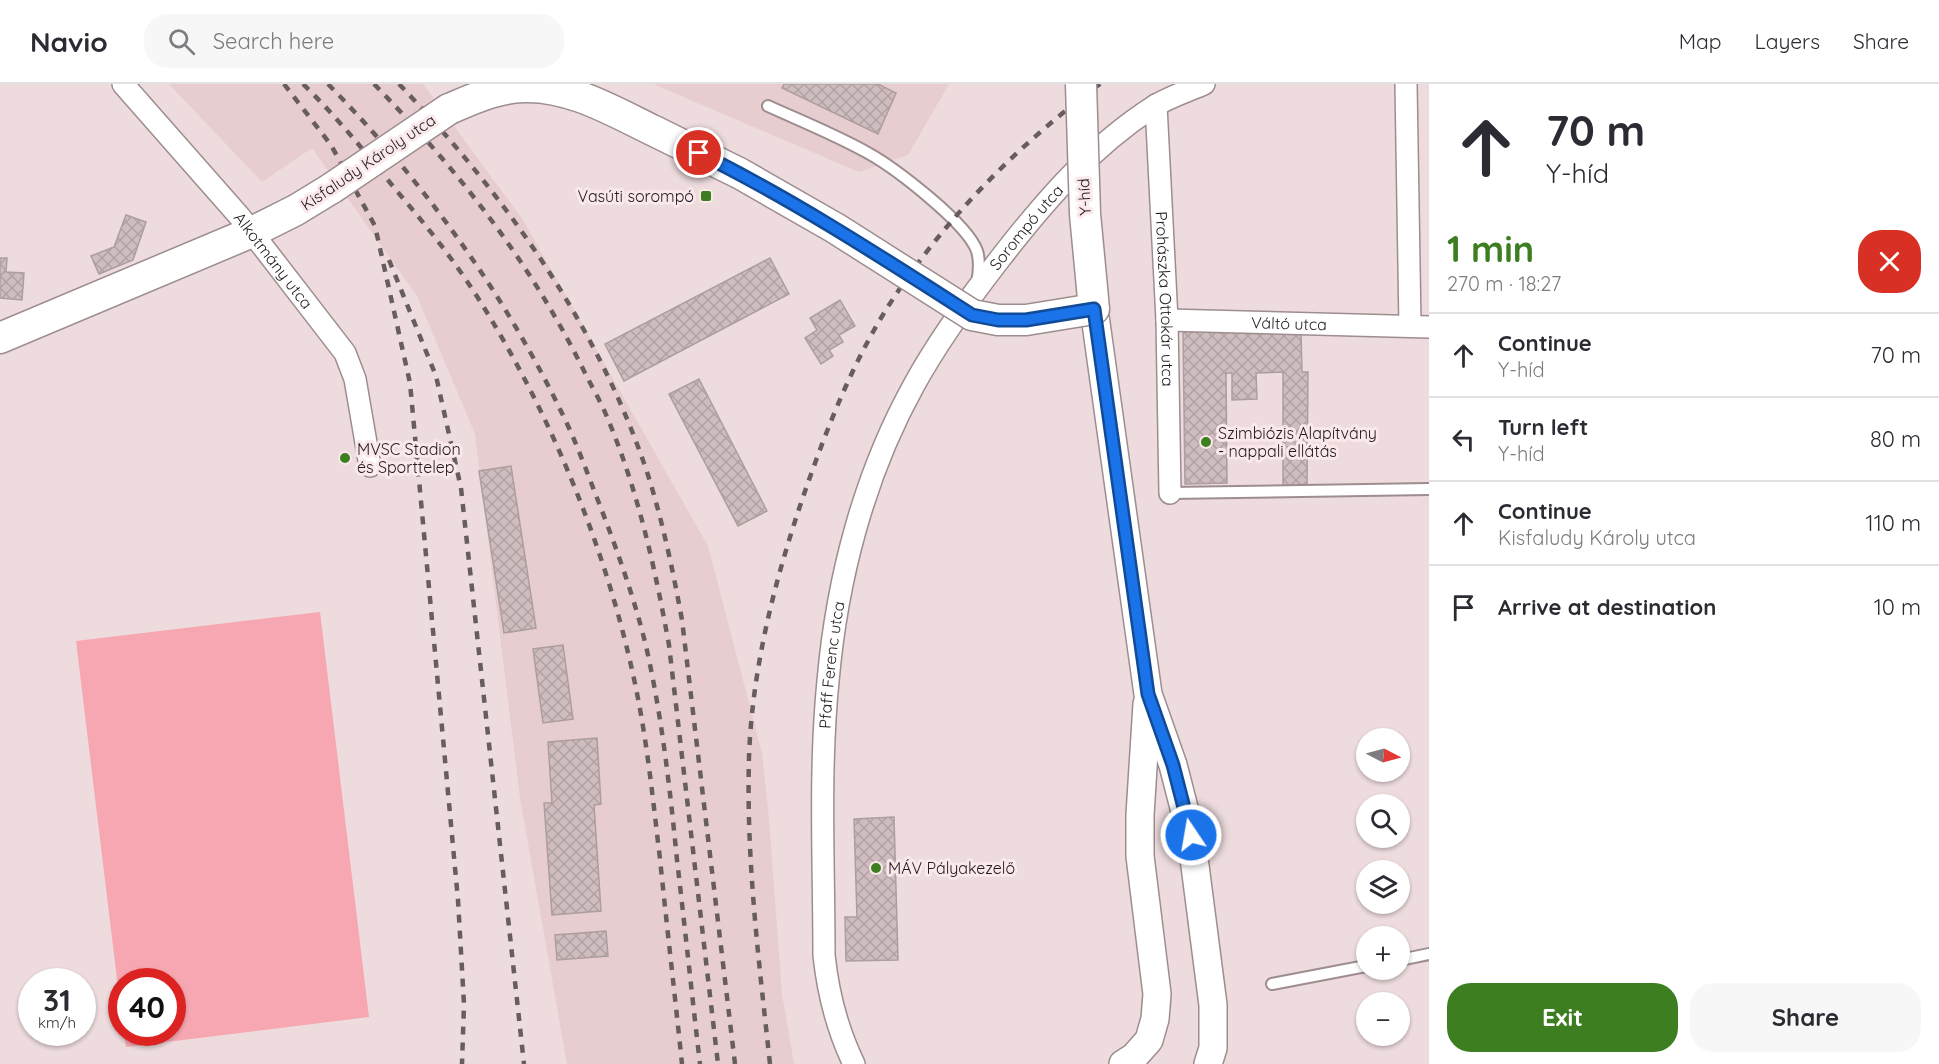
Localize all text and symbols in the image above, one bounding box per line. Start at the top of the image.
search box [144,14,564,68]
text: Navio [30,24,108,59]
icon: search [165,25,198,58]
text: Search here [213,27,334,55]
text: Map [1679,28,1722,54]
text: Layers [1755,28,1820,54]
text: Share [1853,28,1909,54]
text: 70 m [1546,104,1645,157]
icon: ahead [1447,108,1525,186]
street label: Kisfaludy Károly utca [297,109,439,215]
pin [673,127,724,178]
icon: arrive [682,136,715,169]
text: Y-híd [1546,156,1609,190]
street label: Y-híd [1073,178,1095,216]
street label: Sorompó utca [985,180,1067,274]
place label: Vasúti sorompó [577,186,694,206]
marker: Vasúti sorompó [699,189,713,203]
street label: Alkotmány utca [230,208,317,313]
street label: Prohászka Ottokár utca [1151,211,1178,387]
text: 1 min [1447,226,1534,271]
button: close [1858,230,1921,293]
text: 270 m · 18:27 [1447,271,1561,296]
street label: Váltó utca [1251,312,1327,334]
text: Continue [1498,329,1592,357]
icon: ahead [1447,339,1480,372]
text: 70 m [1871,341,1921,369]
text: Y-híd [1498,357,1545,382]
text: Turn left [1498,413,1588,441]
place label: Szimbiózis Alapítvány - nappali ellátás [1218,423,1377,461]
icon: left [1447,423,1480,456]
text: 80 m [1870,425,1921,453]
marker: Szimbiózis Alapítvány - nappali ellátás [1199,435,1213,449]
place label: MVSC Stadion és Sporttelep [357,439,461,477]
text: Y-híd [1498,441,1545,466]
marker: MVSC Stadion és Sporttelep [338,451,352,465]
text: Continue [1498,497,1592,525]
icon: ahead [1447,507,1480,540]
text: 110 m [1866,509,1921,537]
text: Kisfaludy Károly utca [1498,525,1696,550]
icon: arrive [1447,591,1480,624]
text: Arrive at destination [1498,593,1716,621]
text: 10 m [1874,593,1921,621]
street label: Pfaff Ferenc utca [814,600,849,729]
north arrow [1356,728,1410,782]
map controls [1356,728,1410,1046]
button: search [1356,794,1410,848]
position arrow [1159,803,1223,867]
place label: MÁV Pályakezelő [888,858,1015,878]
button: layers [1356,860,1410,914]
marker: MÁV Pályakezelő [869,861,883,875]
button: + [1356,926,1410,980]
speed limit sign: 40 [108,968,186,1046]
text: 31 [43,981,71,1019]
button: Exit [1447,983,1678,1052]
button: Share [1690,983,1921,1052]
button: − [1356,992,1410,1046]
text: km/h [38,1013,76,1032]

